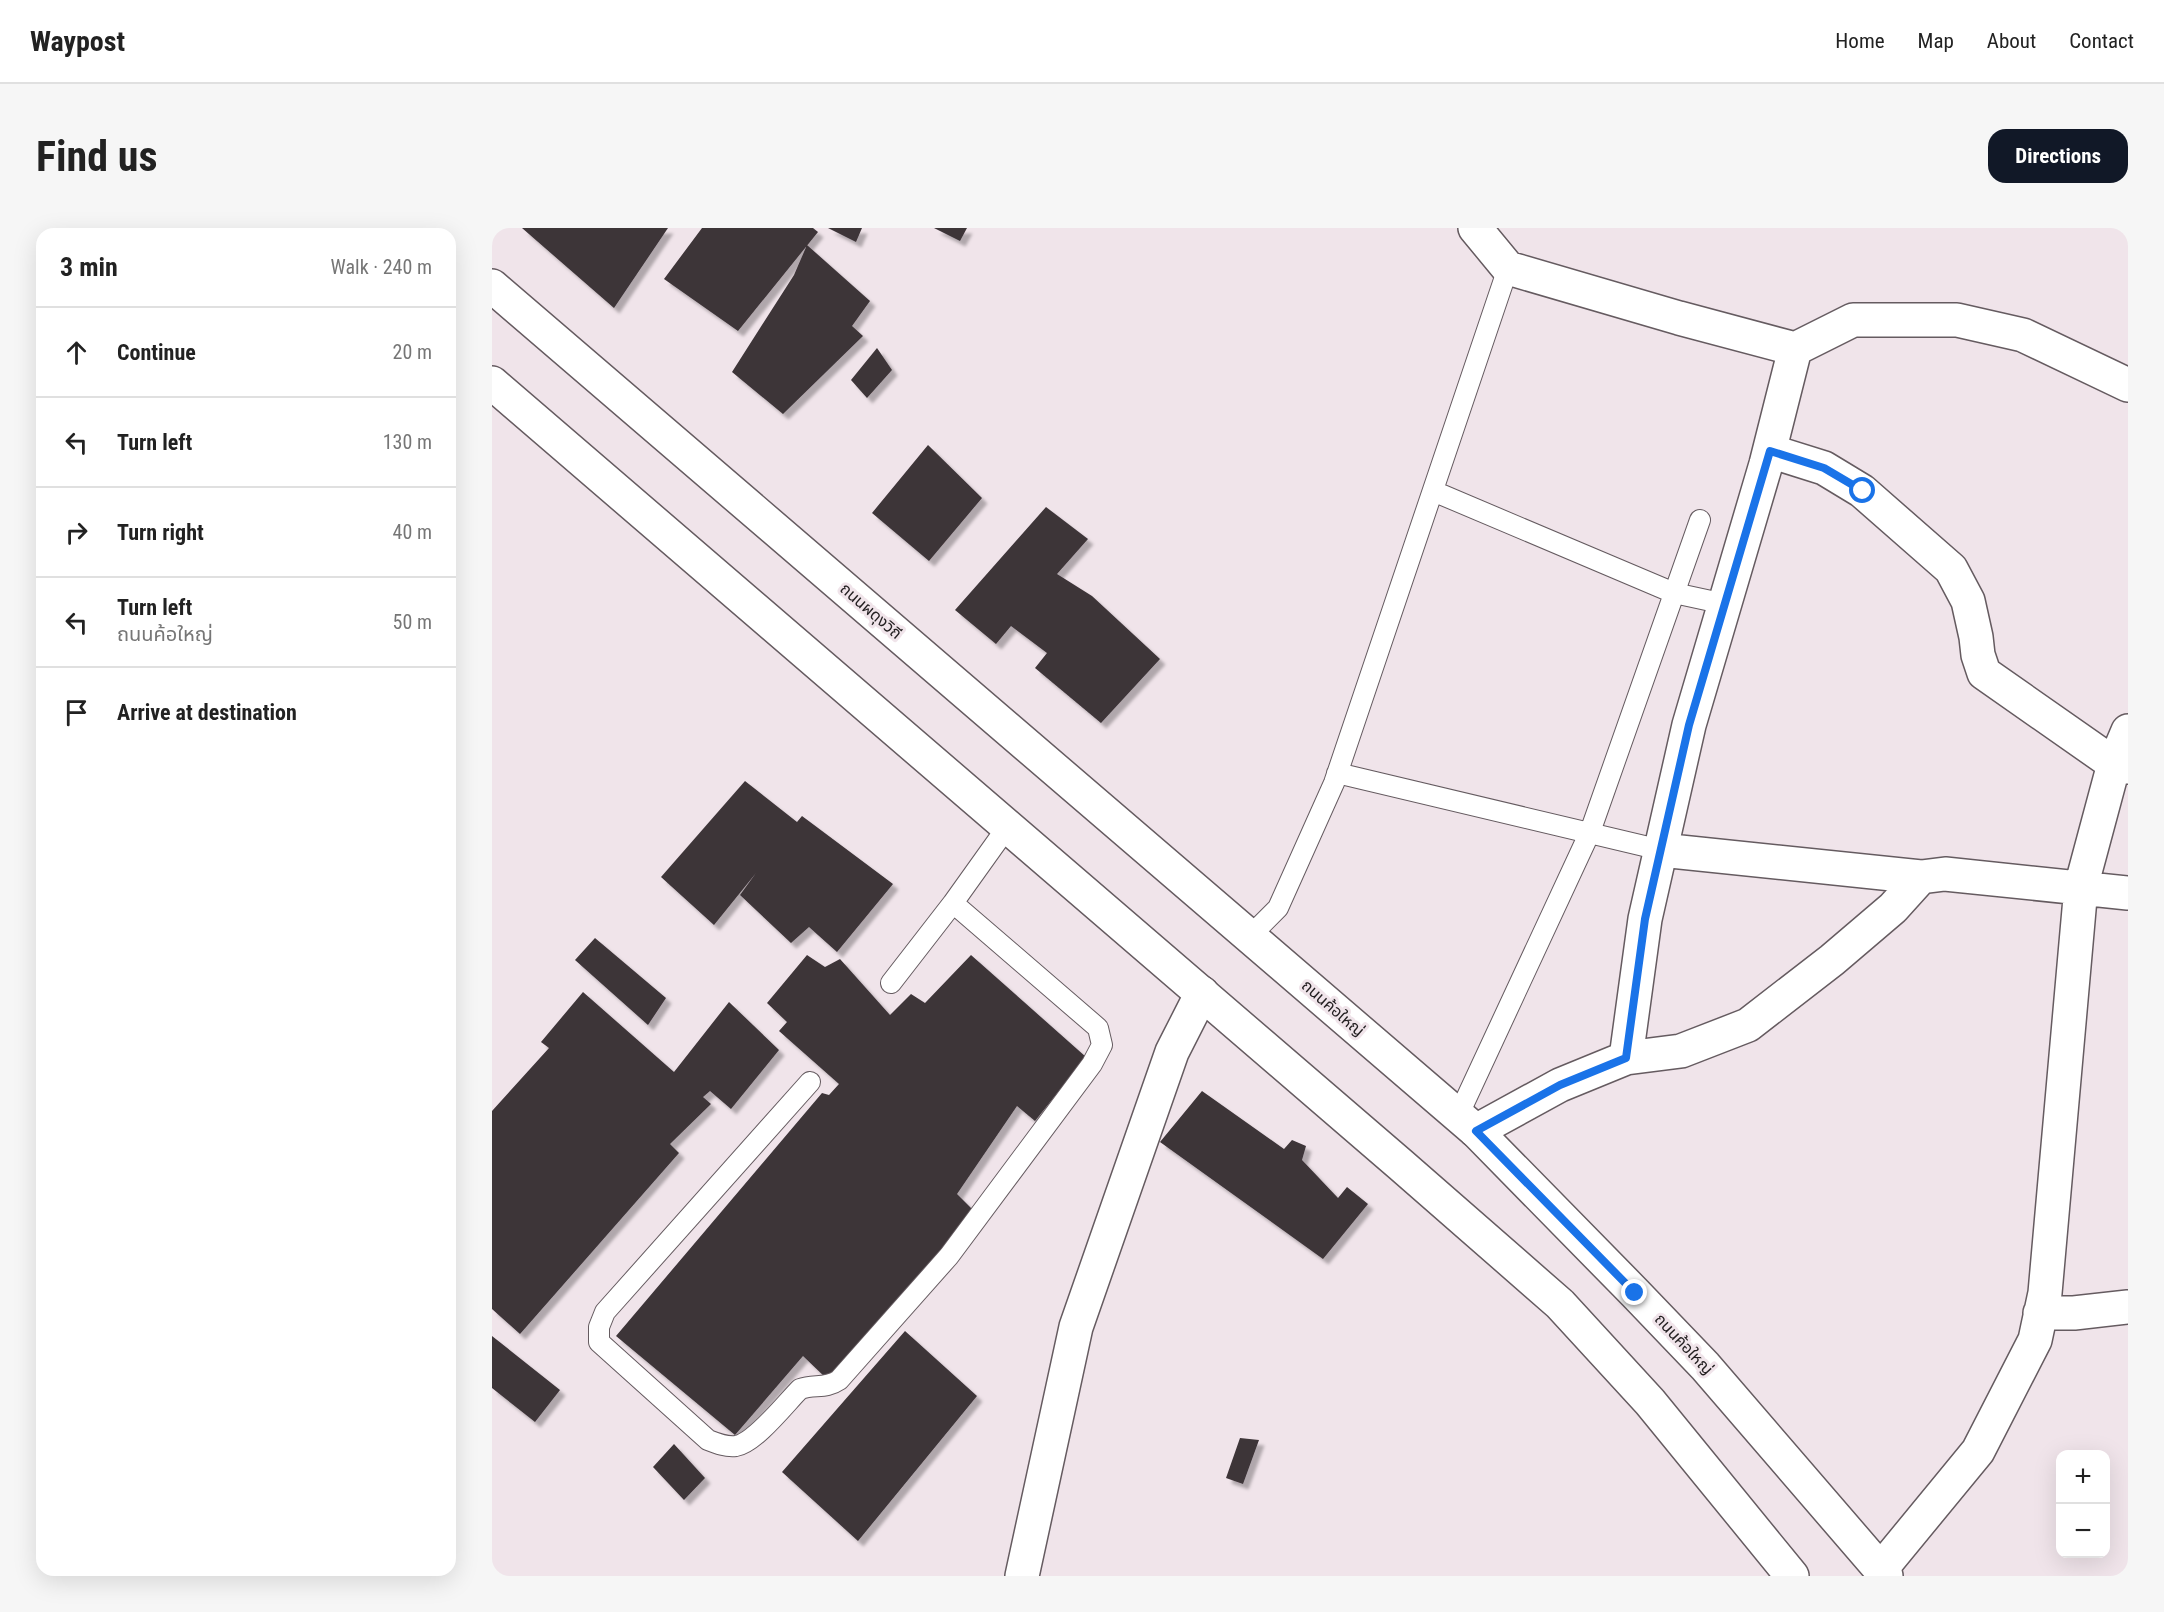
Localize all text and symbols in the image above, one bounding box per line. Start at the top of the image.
text: Waypost [30,25,125,58]
text: Home [1835,29,1885,53]
text: Map [1918,29,1954,53]
text: About [1987,29,2036,53]
text: Contact [2069,29,2134,53]
button: Directions [1988,129,2128,183]
text: Find us [36,132,157,181]
text: 3 min [60,252,118,282]
text: Walk · 240 m [331,255,432,279]
icon: ahead [60,336,93,369]
text: Continue [117,340,196,365]
text: 20 m [393,340,432,364]
icon: left [60,426,93,459]
text: Turn left [117,430,192,455]
text: 130 m [383,430,432,454]
route start [1849,477,1875,503]
icon: right [60,516,93,549]
text: Turn right [117,520,204,545]
text: 40 m [393,520,432,544]
street label: ถนนผดุงวิถี [836,579,906,643]
text: Turn left [117,595,192,620]
icon: left [60,606,93,639]
text: 50 m [393,610,432,634]
text: ถนนค้อใหญ่ [117,622,213,646]
icon: arrive [60,696,93,729]
text: Arrive at destination [117,700,297,725]
street label: ถนนค้อใหญ่ [1298,976,1368,1040]
route end [1621,1279,1647,1305]
street label: ถนนค้อใหญ่ [1651,1309,1717,1379]
map controls [2056,1450,2110,1558]
button: + [2056,1450,2110,1504]
button: − [2056,1504,2110,1558]

